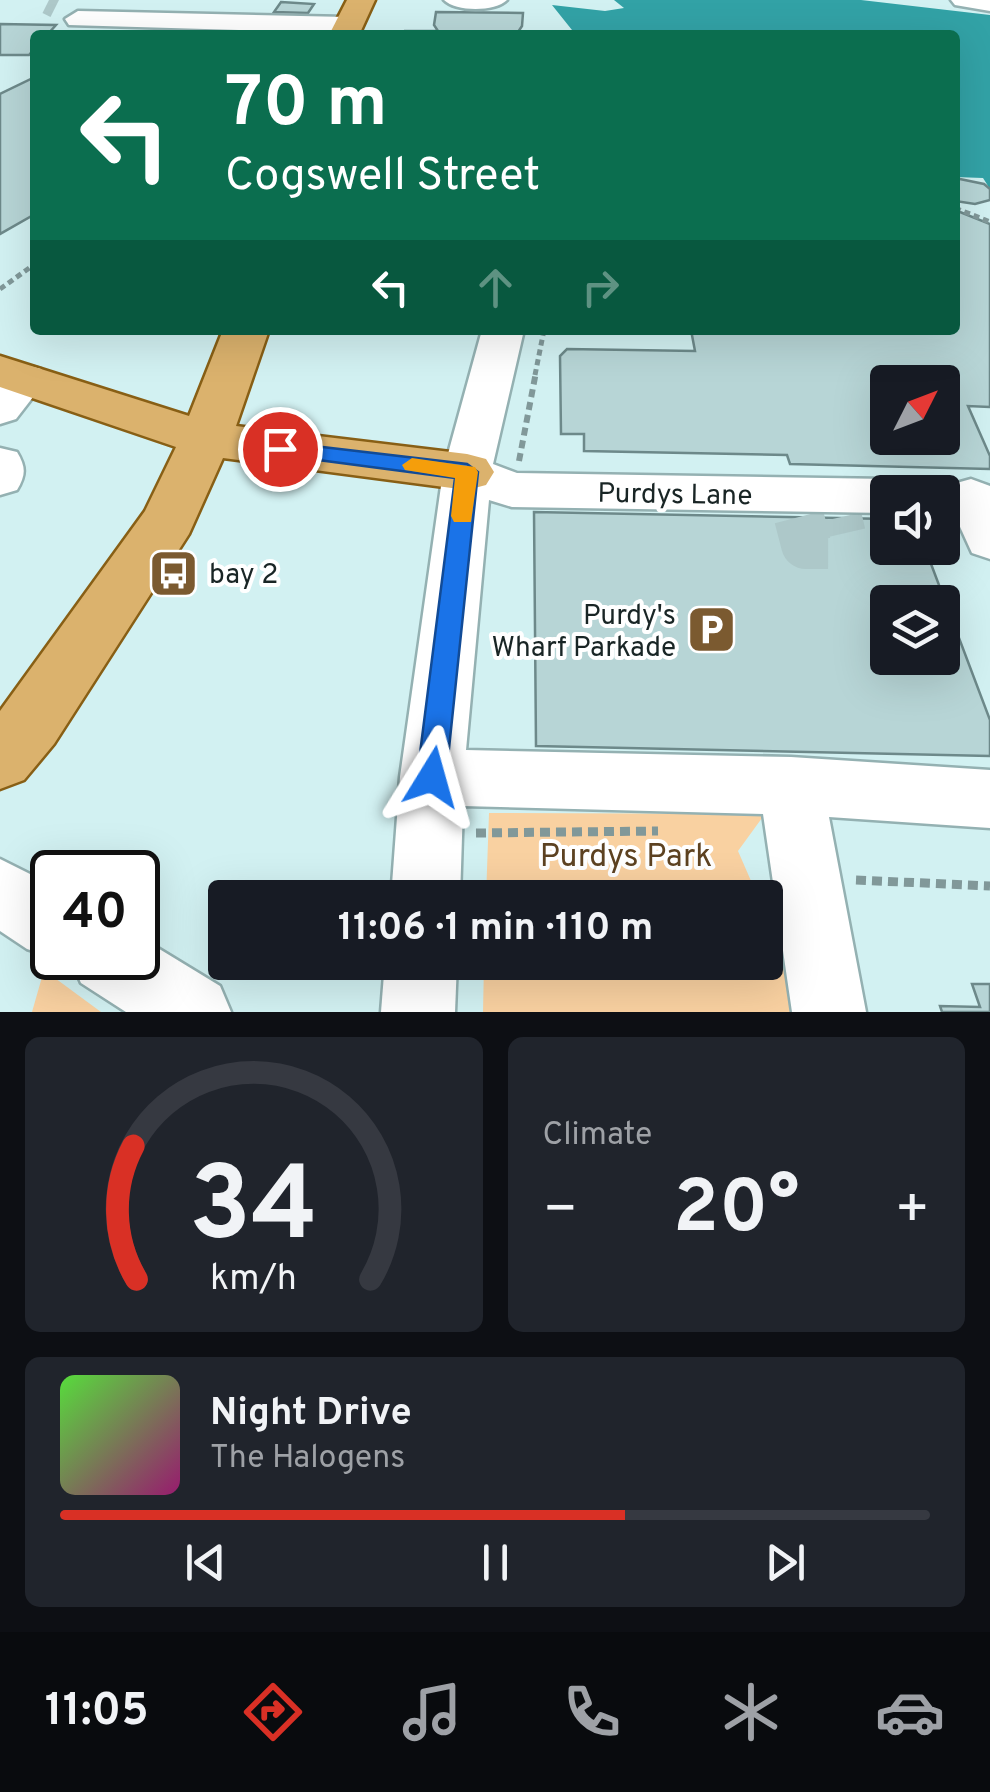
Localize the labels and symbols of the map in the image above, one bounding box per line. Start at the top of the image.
north arrow [870,365,960,455]
pin [238,407,323,492]
street label: Purdys Lane [597,477,753,515]
bus stop icon: bay 2 [148,547,200,599]
place label: bay 2 [209,558,278,594]
place label: Purdy's Wharf Parkade [491,599,676,667]
parking icon: Purdy's Wharf Parkade [685,604,737,656]
position arrow [380,725,484,829]
park label: Purdys Park [540,838,712,878]
speed limit sign: 40 [30,850,160,980]

